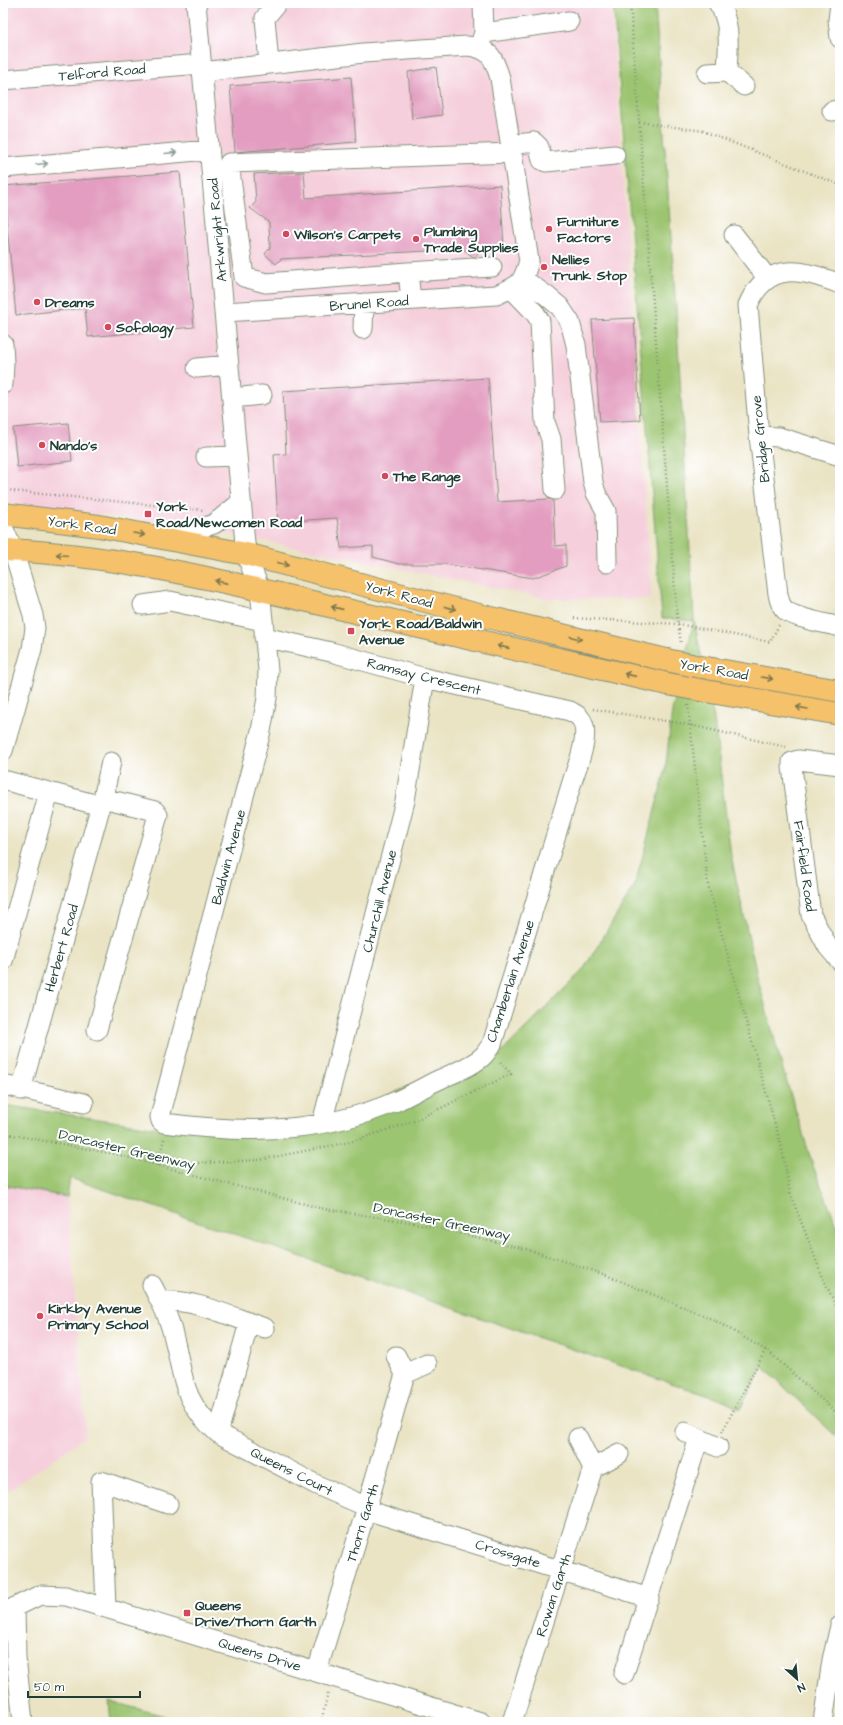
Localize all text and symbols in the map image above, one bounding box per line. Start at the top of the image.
street label: Telford Road [58,59,146,87]
one-way arrow [164,149,177,157]
one-way arrow [35,161,48,168]
street label: Arkwright Road [204,177,232,283]
place label: Furniture Factors [557,212,619,248]
place label: Plumbing Trade Supplies [423,222,519,258]
marker: Furniture Factors [544,224,554,234]
place label: Wilson's Carpets [293,225,401,245]
marker: Wilson's Carpets [281,229,291,239]
marker: Plumbing Trade Supplies [411,234,421,244]
place label: Nellies Trunk Stop [551,250,627,286]
marker: Nellies Trunk Stop [539,262,549,272]
street label: Brunel Road [329,291,409,317]
place label: Dreams [45,293,94,313]
marker: Dreams [32,297,42,307]
place label: Sofology [115,318,174,339]
marker: Sofology [103,322,113,332]
street label: Bridge Grove [746,394,776,483]
place label: Nando's [50,436,97,456]
marker: Nando's [37,440,47,450]
place label: The Range [392,467,461,488]
marker: The Range [380,471,390,481]
place label: York Road/Newcomen Road [156,497,303,533]
marker: York Road/Newcomen Road [143,509,153,519]
street label: York Road [46,511,118,541]
one-way arrow [132,530,145,538]
one-way arrow [56,551,69,558]
one-way arrow [277,561,290,568]
street label: York Road [363,576,435,614]
one-way arrow [215,578,228,586]
one-way arrow [331,604,344,612]
one-way arrow [443,604,456,612]
place label: York Road/Baldwin Avenue [359,614,482,650]
marker: York Road/Baldwin Avenue [346,626,356,636]
one-way arrow [569,635,582,643]
one-way arrow [497,642,510,650]
street label: Ramsay Crescent [365,653,483,701]
street label: York Road [678,654,750,686]
one-way arrow [624,671,637,679]
one-way arrow [760,675,773,683]
one-way arrow [795,703,808,711]
street label: Baldwin Avenue [207,807,251,907]
street label: Fairfield Road [788,819,820,913]
street label: Churchill Avenue [358,847,402,955]
street label: Herbert Road [40,902,84,994]
street label: Chamberlain Avenue [482,917,540,1045]
street label: Doncaster Greenway [57,1125,197,1175]
street label: Doncaster Greenway [372,1198,512,1246]
place label: Kirkby Avenue Primary School [48,1299,149,1335]
marker: Kirkby Avenue Primary School [35,1311,45,1321]
street label: Queens Court [247,1443,337,1501]
street label: Thorn Garth [342,1482,384,1565]
street label: Crossgate [473,1535,543,1573]
street label: Rowan Garth [531,1551,577,1639]
place label: Queens Drive/Thorn Garth [195,1596,317,1632]
marker: Queens Drive/Thorn Garth [182,1608,192,1618]
street label: Queens Drive [216,1633,304,1677]
north arrow [777,1659,817,1699]
scale bar [28,1673,140,1699]
text: 50 m [34,1679,65,1696]
text: N [795,1679,808,1696]

